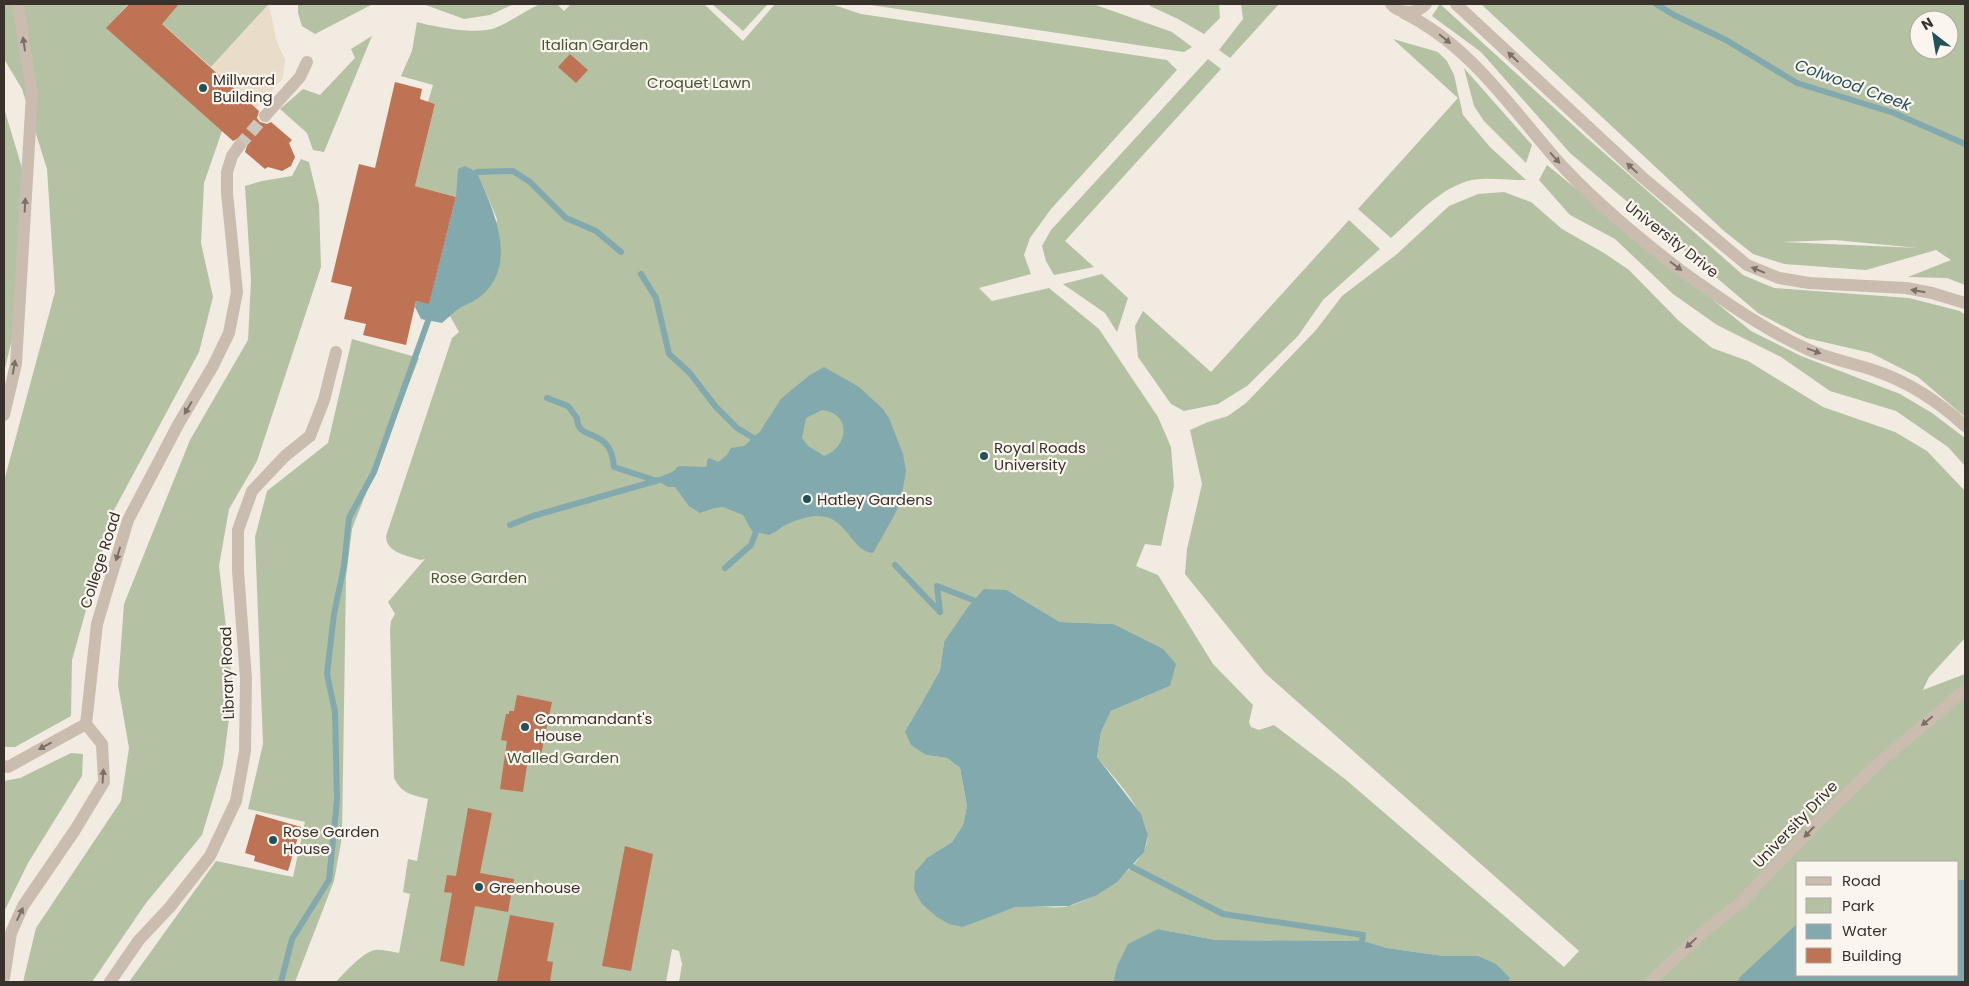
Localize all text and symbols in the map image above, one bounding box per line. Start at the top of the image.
north arrow [1909,10,1959,60]
text: N [1918,13,1937,35]
one-way arrow [1438,33,1451,44]
park label: Italian Garden [542,34,648,55]
one-way arrow [20,35,28,51]
one-way arrow [1508,51,1520,63]
water label: Colwood Creek [1792,53,1915,117]
place label: Millward Building [213,69,275,107]
park label: Croquet Lawn [647,72,751,93]
marker: Millward Building [197,82,209,94]
one-way arrow [1549,151,1561,163]
one-way arrow [1627,162,1639,174]
street label: University Drive [1621,196,1723,282]
one-way arrow [22,197,30,213]
one-way arrow [1669,261,1683,271]
one-way arrow [1751,265,1765,273]
one-way arrow [1910,286,1926,294]
one-way arrow [1807,347,1822,355]
one-way arrow [11,359,19,375]
one-way arrow [184,401,193,414]
place label: Royal Roads University [994,437,1086,475]
marker: Royal Roads University [978,450,990,462]
place label: Hatley Gardens [817,489,933,510]
marker: Hatley Gardens [801,493,813,505]
street label: College Road [75,509,125,611]
one-way arrow [113,546,121,561]
park label: Rose Garden [431,567,527,588]
street label: Library Road [215,626,239,720]
place label: Commandant's House [535,708,653,746]
one-way arrow [1922,715,1934,727]
marker: Commandant's House [519,721,531,733]
one-way arrow [39,742,52,751]
park label: Walled Garden [507,747,619,768]
one-way arrow [99,767,107,783]
street label: University Drive [1748,776,1842,872]
place label: Rose Garden House [283,821,379,859]
one-way arrow [1803,825,1815,837]
marker: Rose Garden House [267,834,279,846]
legend [1796,861,1959,976]
text: Road [1842,870,1881,891]
place label: Greenhouse [489,877,580,898]
marker: Greenhouse [473,881,485,893]
text: Park [1842,895,1874,916]
one-way arrow [16,907,24,921]
text: Water [1842,920,1888,941]
one-way arrow [1685,937,1697,949]
text: Building [1842,945,1902,966]

